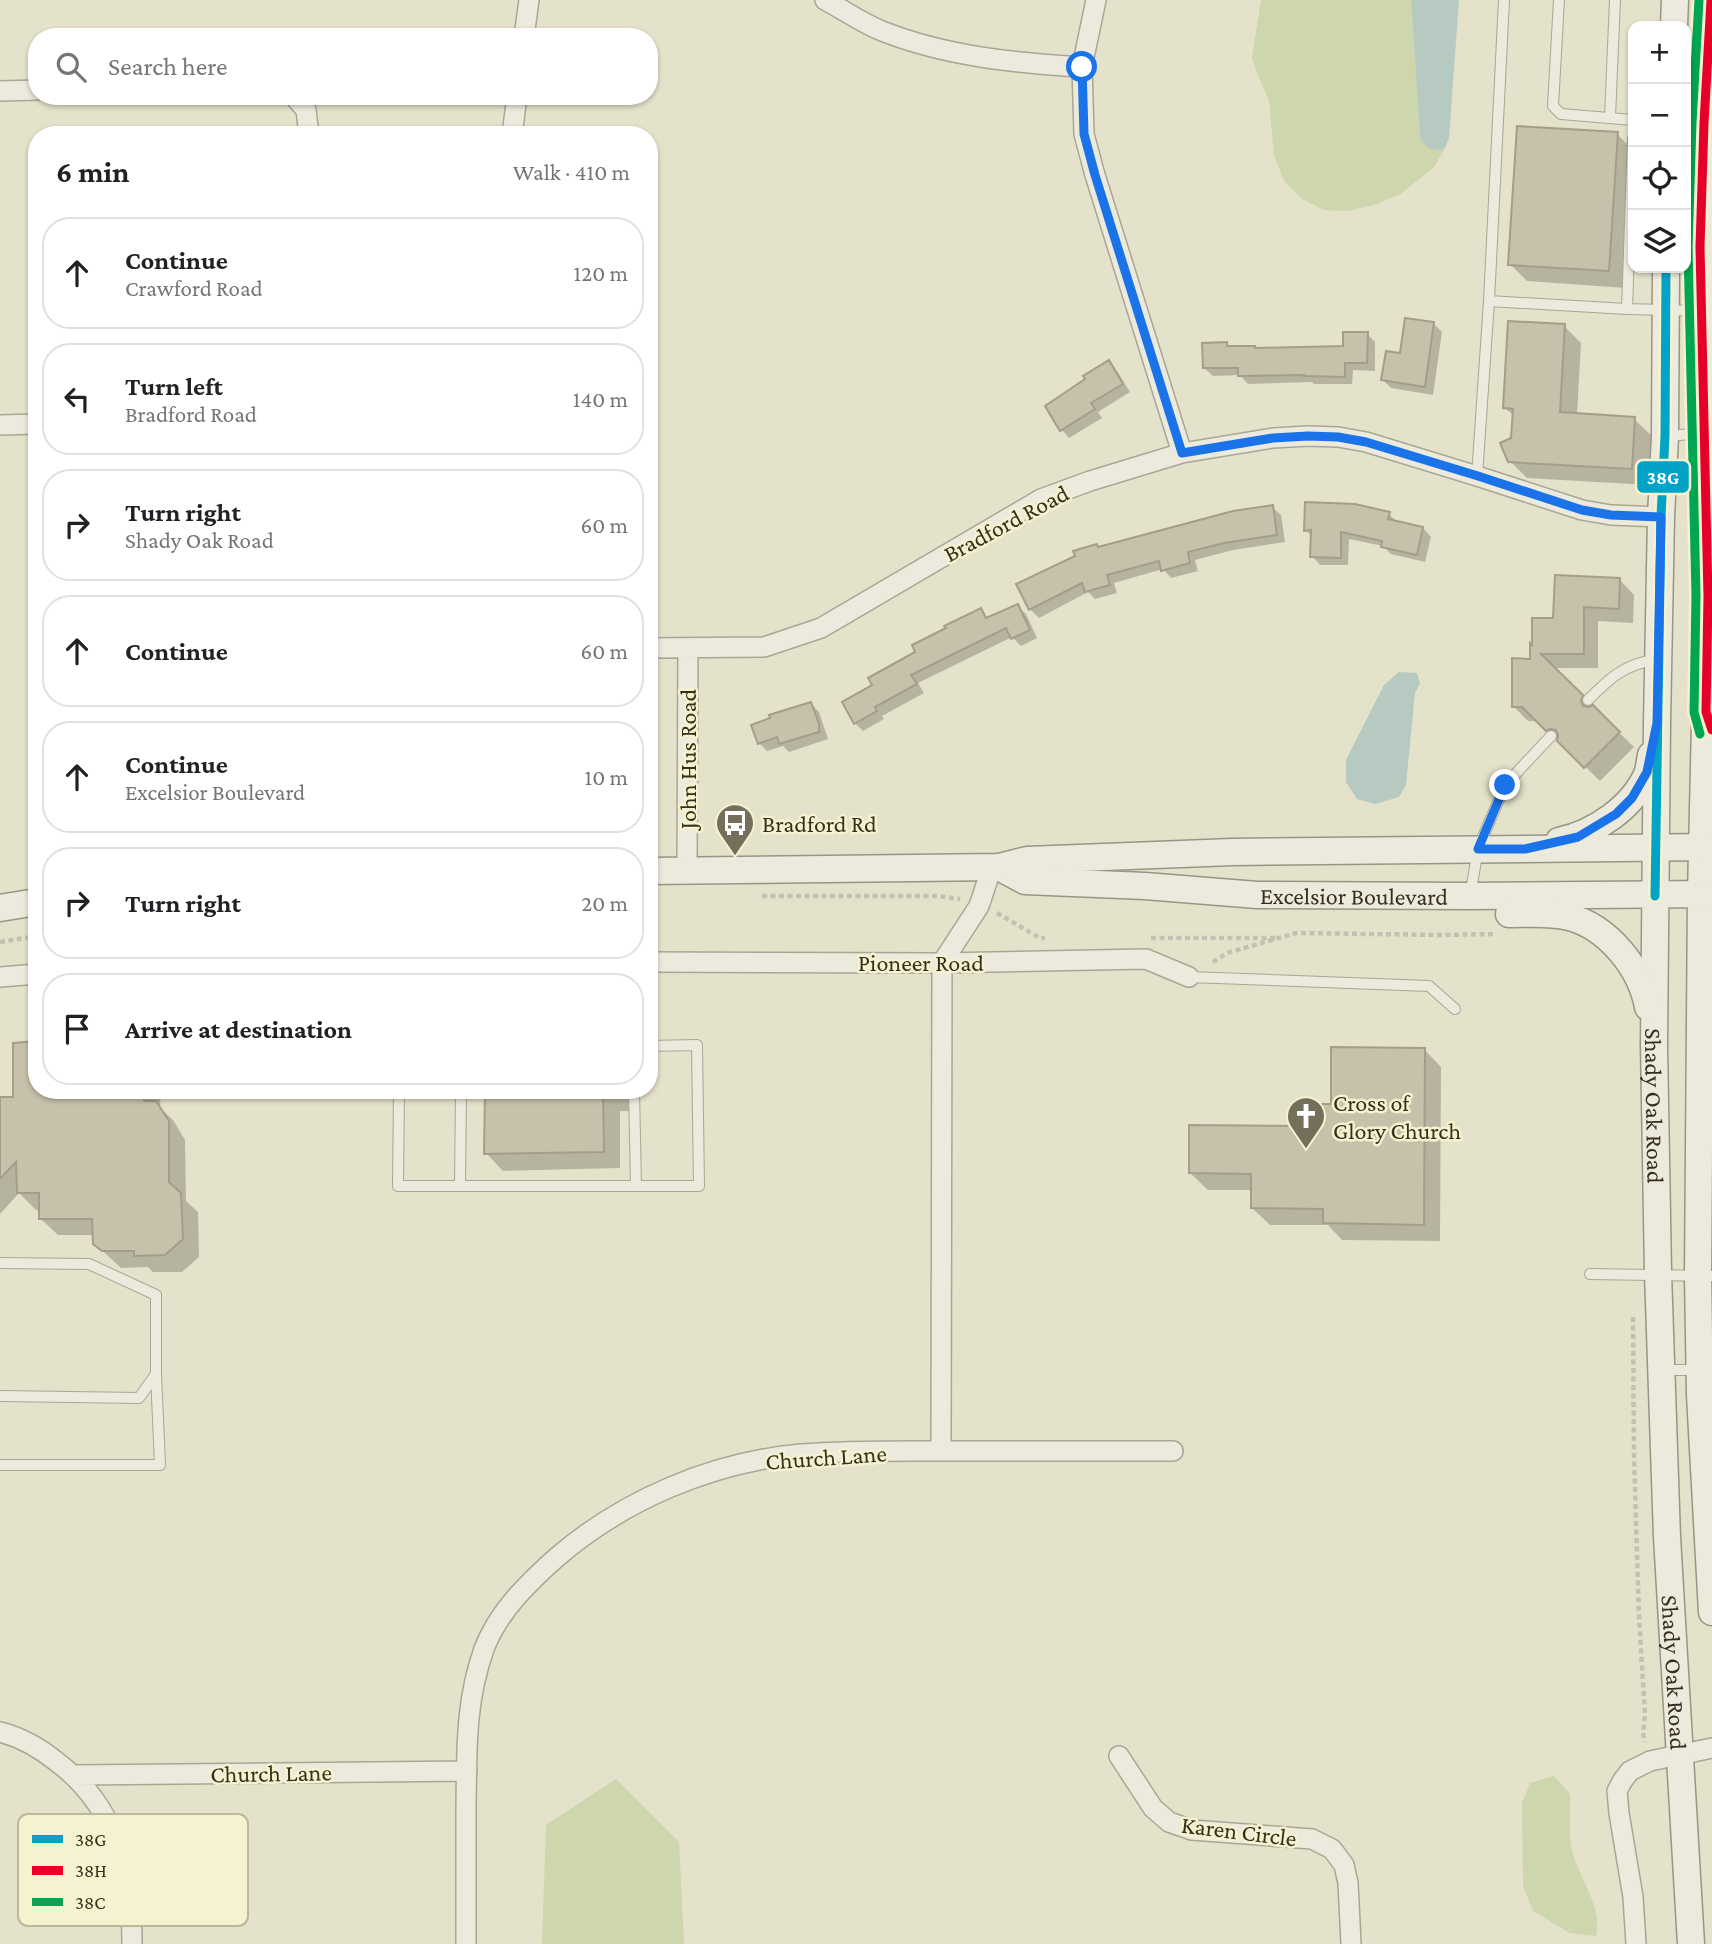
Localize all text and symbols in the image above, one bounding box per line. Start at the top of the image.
map controls [1628,21,1691,273]
button: + [1628,21,1691,84]
search box [28,28,658,105]
icon: search [52,48,90,86]
route start [1066,51,1097,82]
text: Search here [108,52,227,81]
button: − [1628,84,1691,147]
button: locate [1628,147,1691,210]
text: 6 min [56,155,129,188]
text: Walk · 410 m [513,159,630,185]
button: layers [1628,210,1691,273]
text: Continue [125,246,228,275]
icon: ahead [58,254,96,292]
text: 120 m [574,260,628,286]
text: Crawford Road [125,275,263,301]
text: Turn left [125,372,223,401]
icon: left [58,380,96,418]
text: 140 m [573,386,628,412]
text: Bradford Road [125,401,257,427]
line badge: 38G [1636,460,1690,494]
text: 38G [1647,467,1679,488]
street label: Bradford Road [939,479,1073,567]
text: Turn right [125,498,241,527]
icon: right [58,506,96,544]
text: 60 m [581,512,628,538]
text: Shady Oak Road [125,527,274,553]
icon: ahead [58,632,96,670]
text: Continue [125,637,228,666]
text: 60 m [581,638,628,664]
street label: John Hus Road [674,688,701,831]
text: Continue [125,750,228,779]
icon: ahead [58,758,96,796]
text: 10 m [585,764,628,790]
route end [1489,769,1520,800]
text: Excelsior Boulevard [125,779,305,805]
bus stop icon: Bradford Rd [714,802,756,857]
place label: Bradford Rd [762,810,877,837]
street label: Excelsior Boulevard [1260,882,1448,909]
icon: right [58,884,96,922]
text: Turn right [125,889,241,918]
text: 20 m [581,890,628,916]
street label: Pioneer Road [858,949,984,976]
icon: arrive [58,1010,96,1048]
text: Arrive at destination [125,1015,352,1044]
street label: Shady Oak Road [1640,1028,1670,1184]
place label: Cross of Glory Church [1333,1089,1461,1144]
church icon: Cross of Glory Church [1285,1095,1327,1150]
street label: Church Lane [764,1439,888,1475]
street label: Shady Oak Road [1657,1594,1693,1751]
street label: Church Lane [210,1758,332,1788]
street label: Karen Circle [1180,1811,1298,1851]
legend [18,1814,248,1926]
text: 38G [75,1829,106,1850]
text: 38H [75,1860,107,1881]
text: 38C [75,1892,105,1913]

